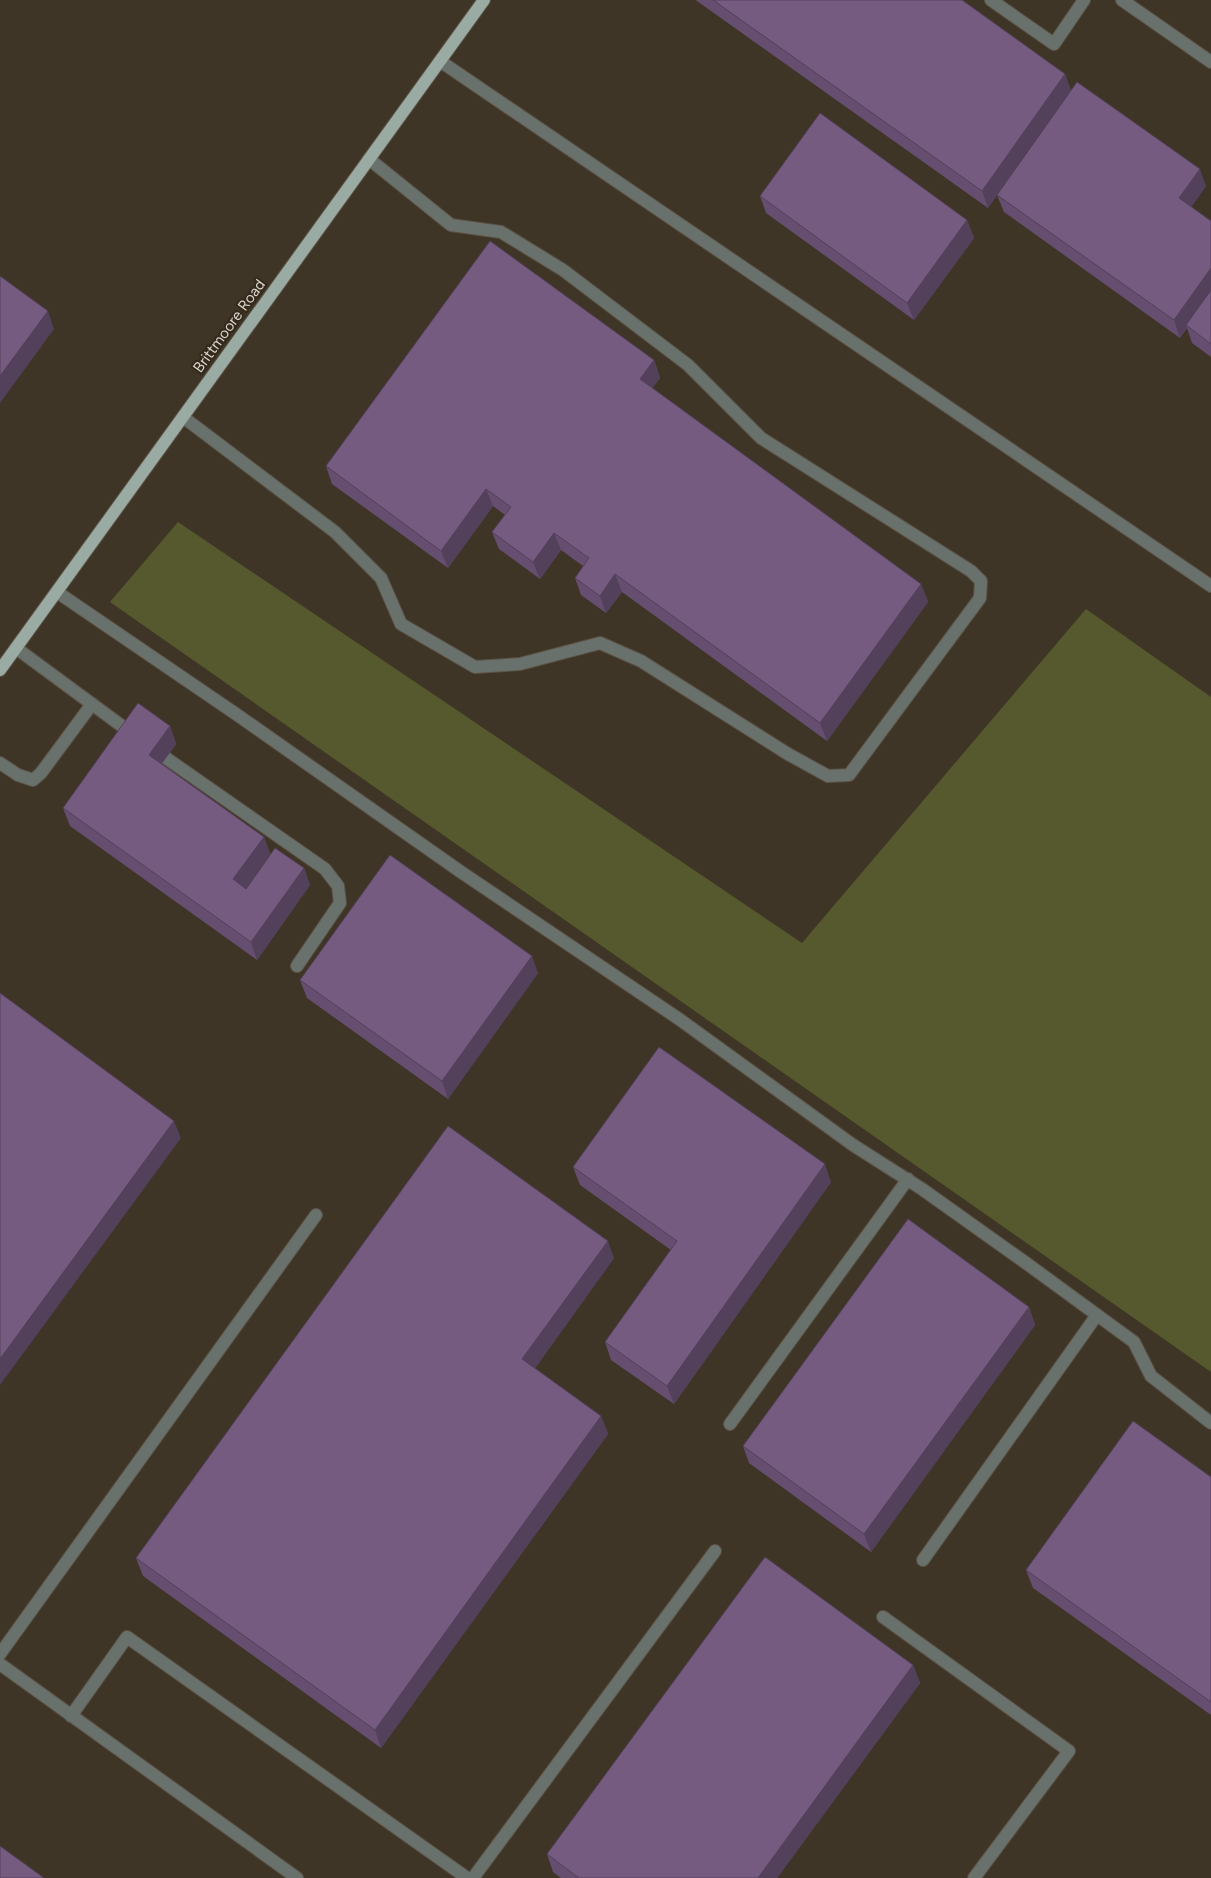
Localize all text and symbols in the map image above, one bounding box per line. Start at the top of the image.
street label: Brittmoore Road [189,276,269,376]

